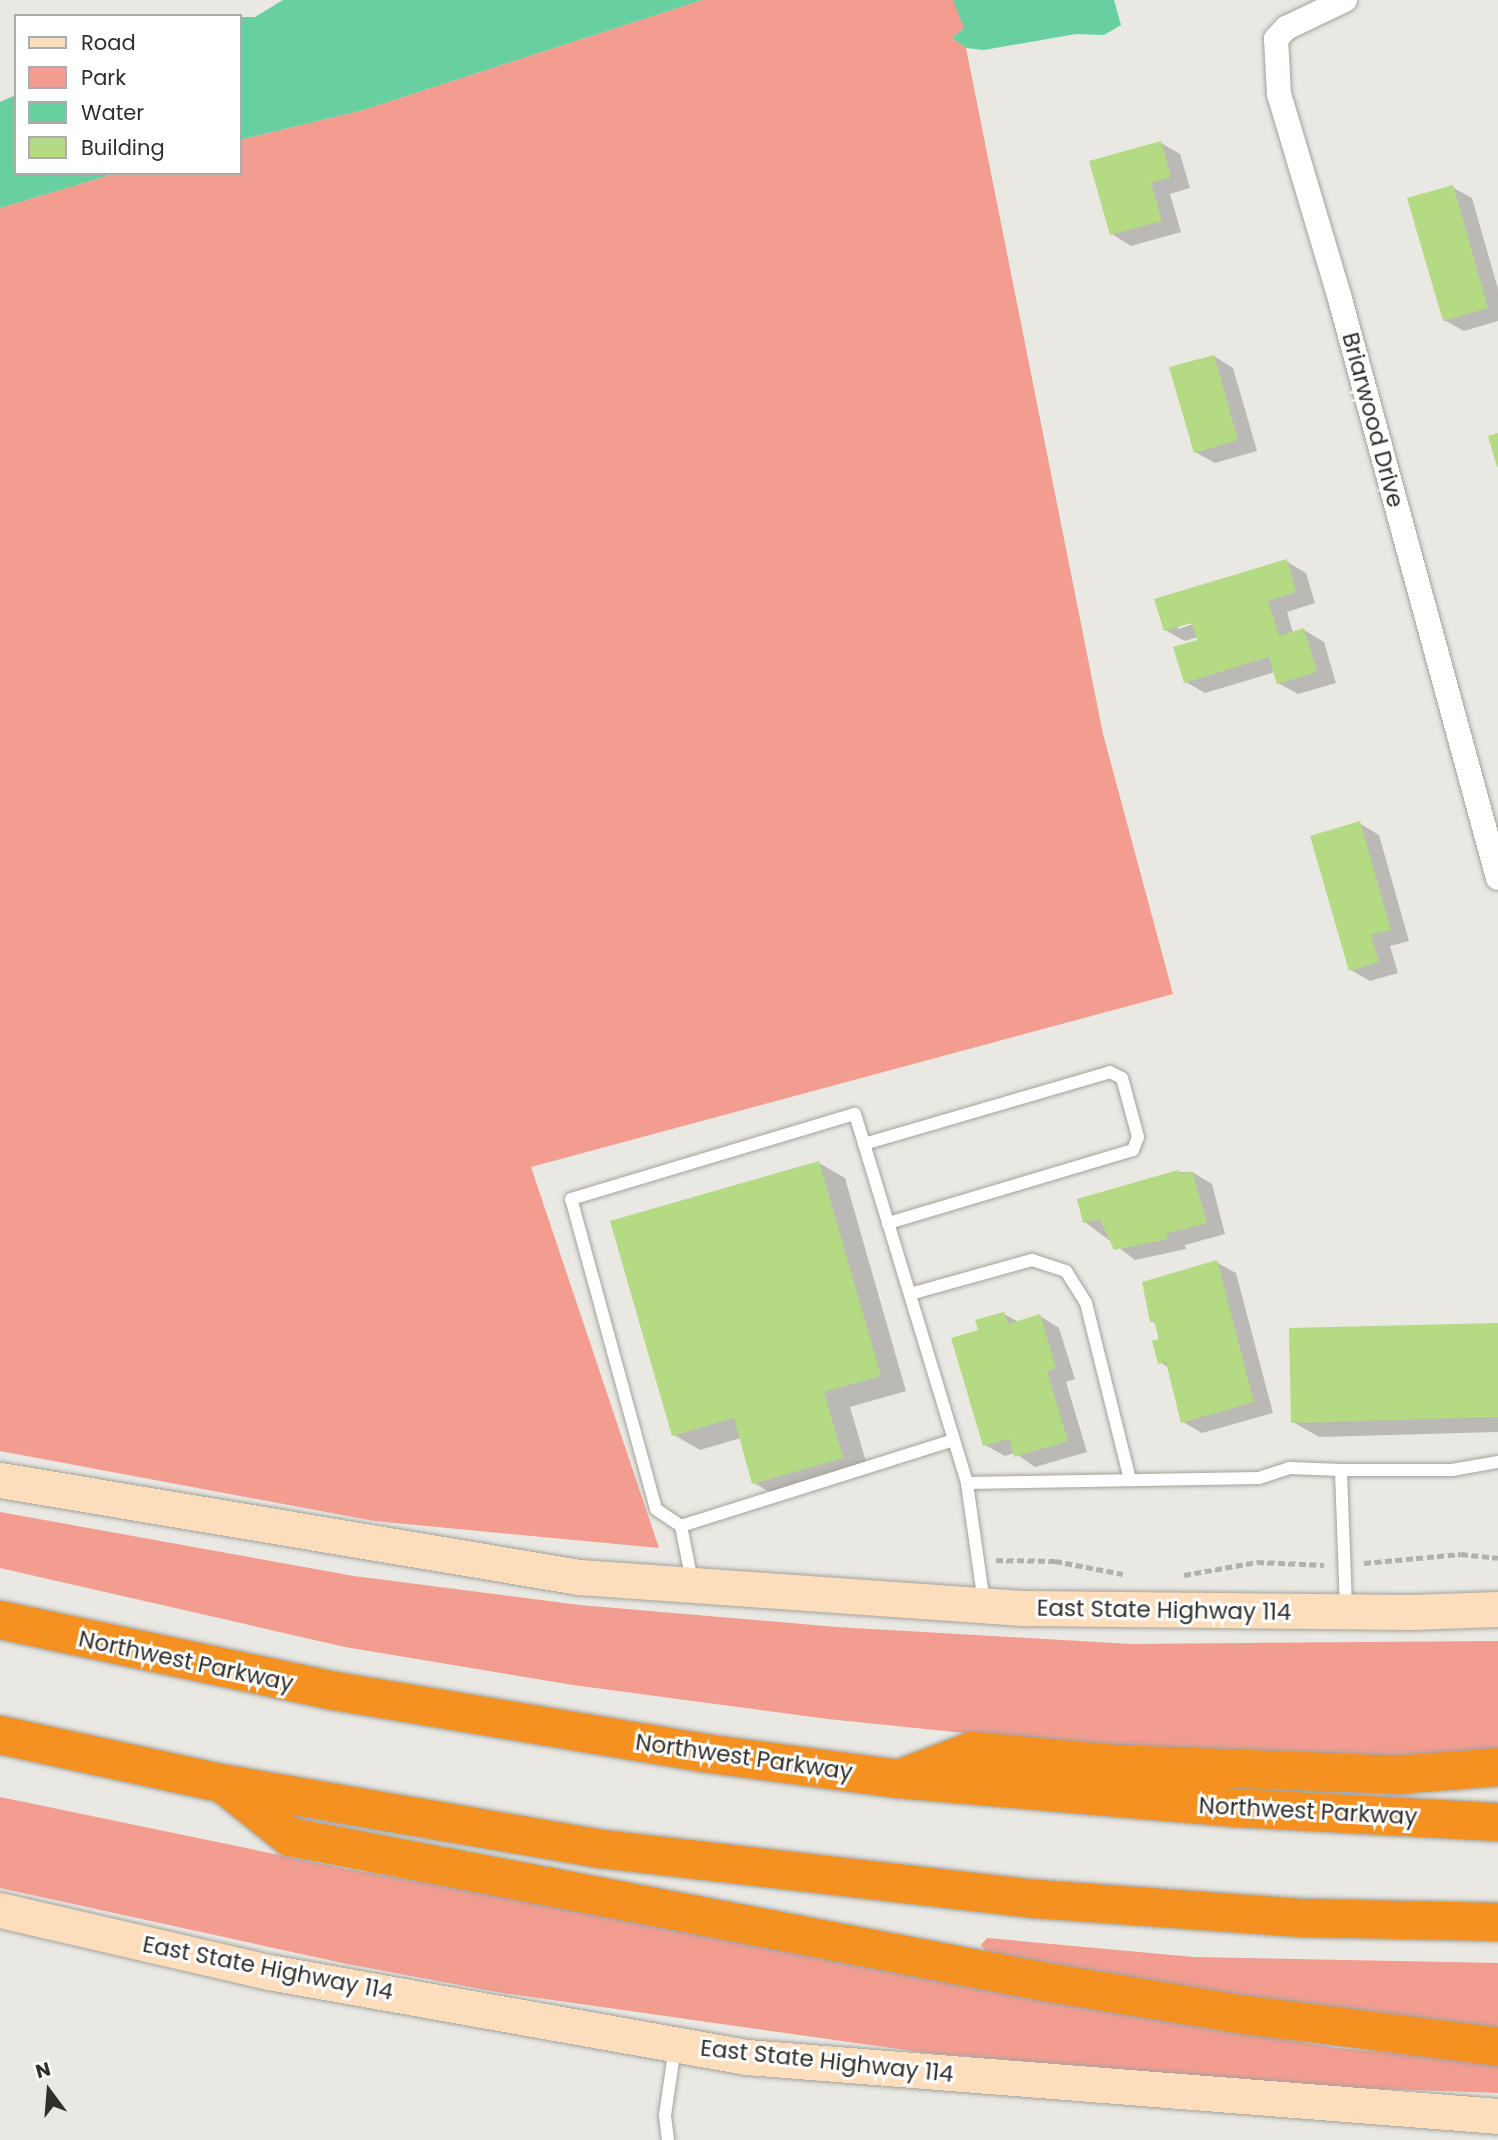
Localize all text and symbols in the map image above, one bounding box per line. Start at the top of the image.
legend [14,14,242,175]
text: Road [81,28,136,57]
text: Park [81,63,126,92]
text: Water [81,98,144,127]
text: Building [81,133,165,162]
street label: Briarwood Drive [1336,329,1410,511]
street label: East State Highway 114 [1036,1594,1292,1626]
street label: Northwest Parkway [76,1625,296,1697]
street label: Northwest Parkway [634,1728,854,1786]
street label: Northwest Parkway [1198,1791,1418,1831]
street label: East State Highway 114 [140,1930,396,2006]
street label: East State Highway 114 [699,2034,955,2088]
text: N [32,2055,54,2085]
north arrow [14,2056,84,2126]

